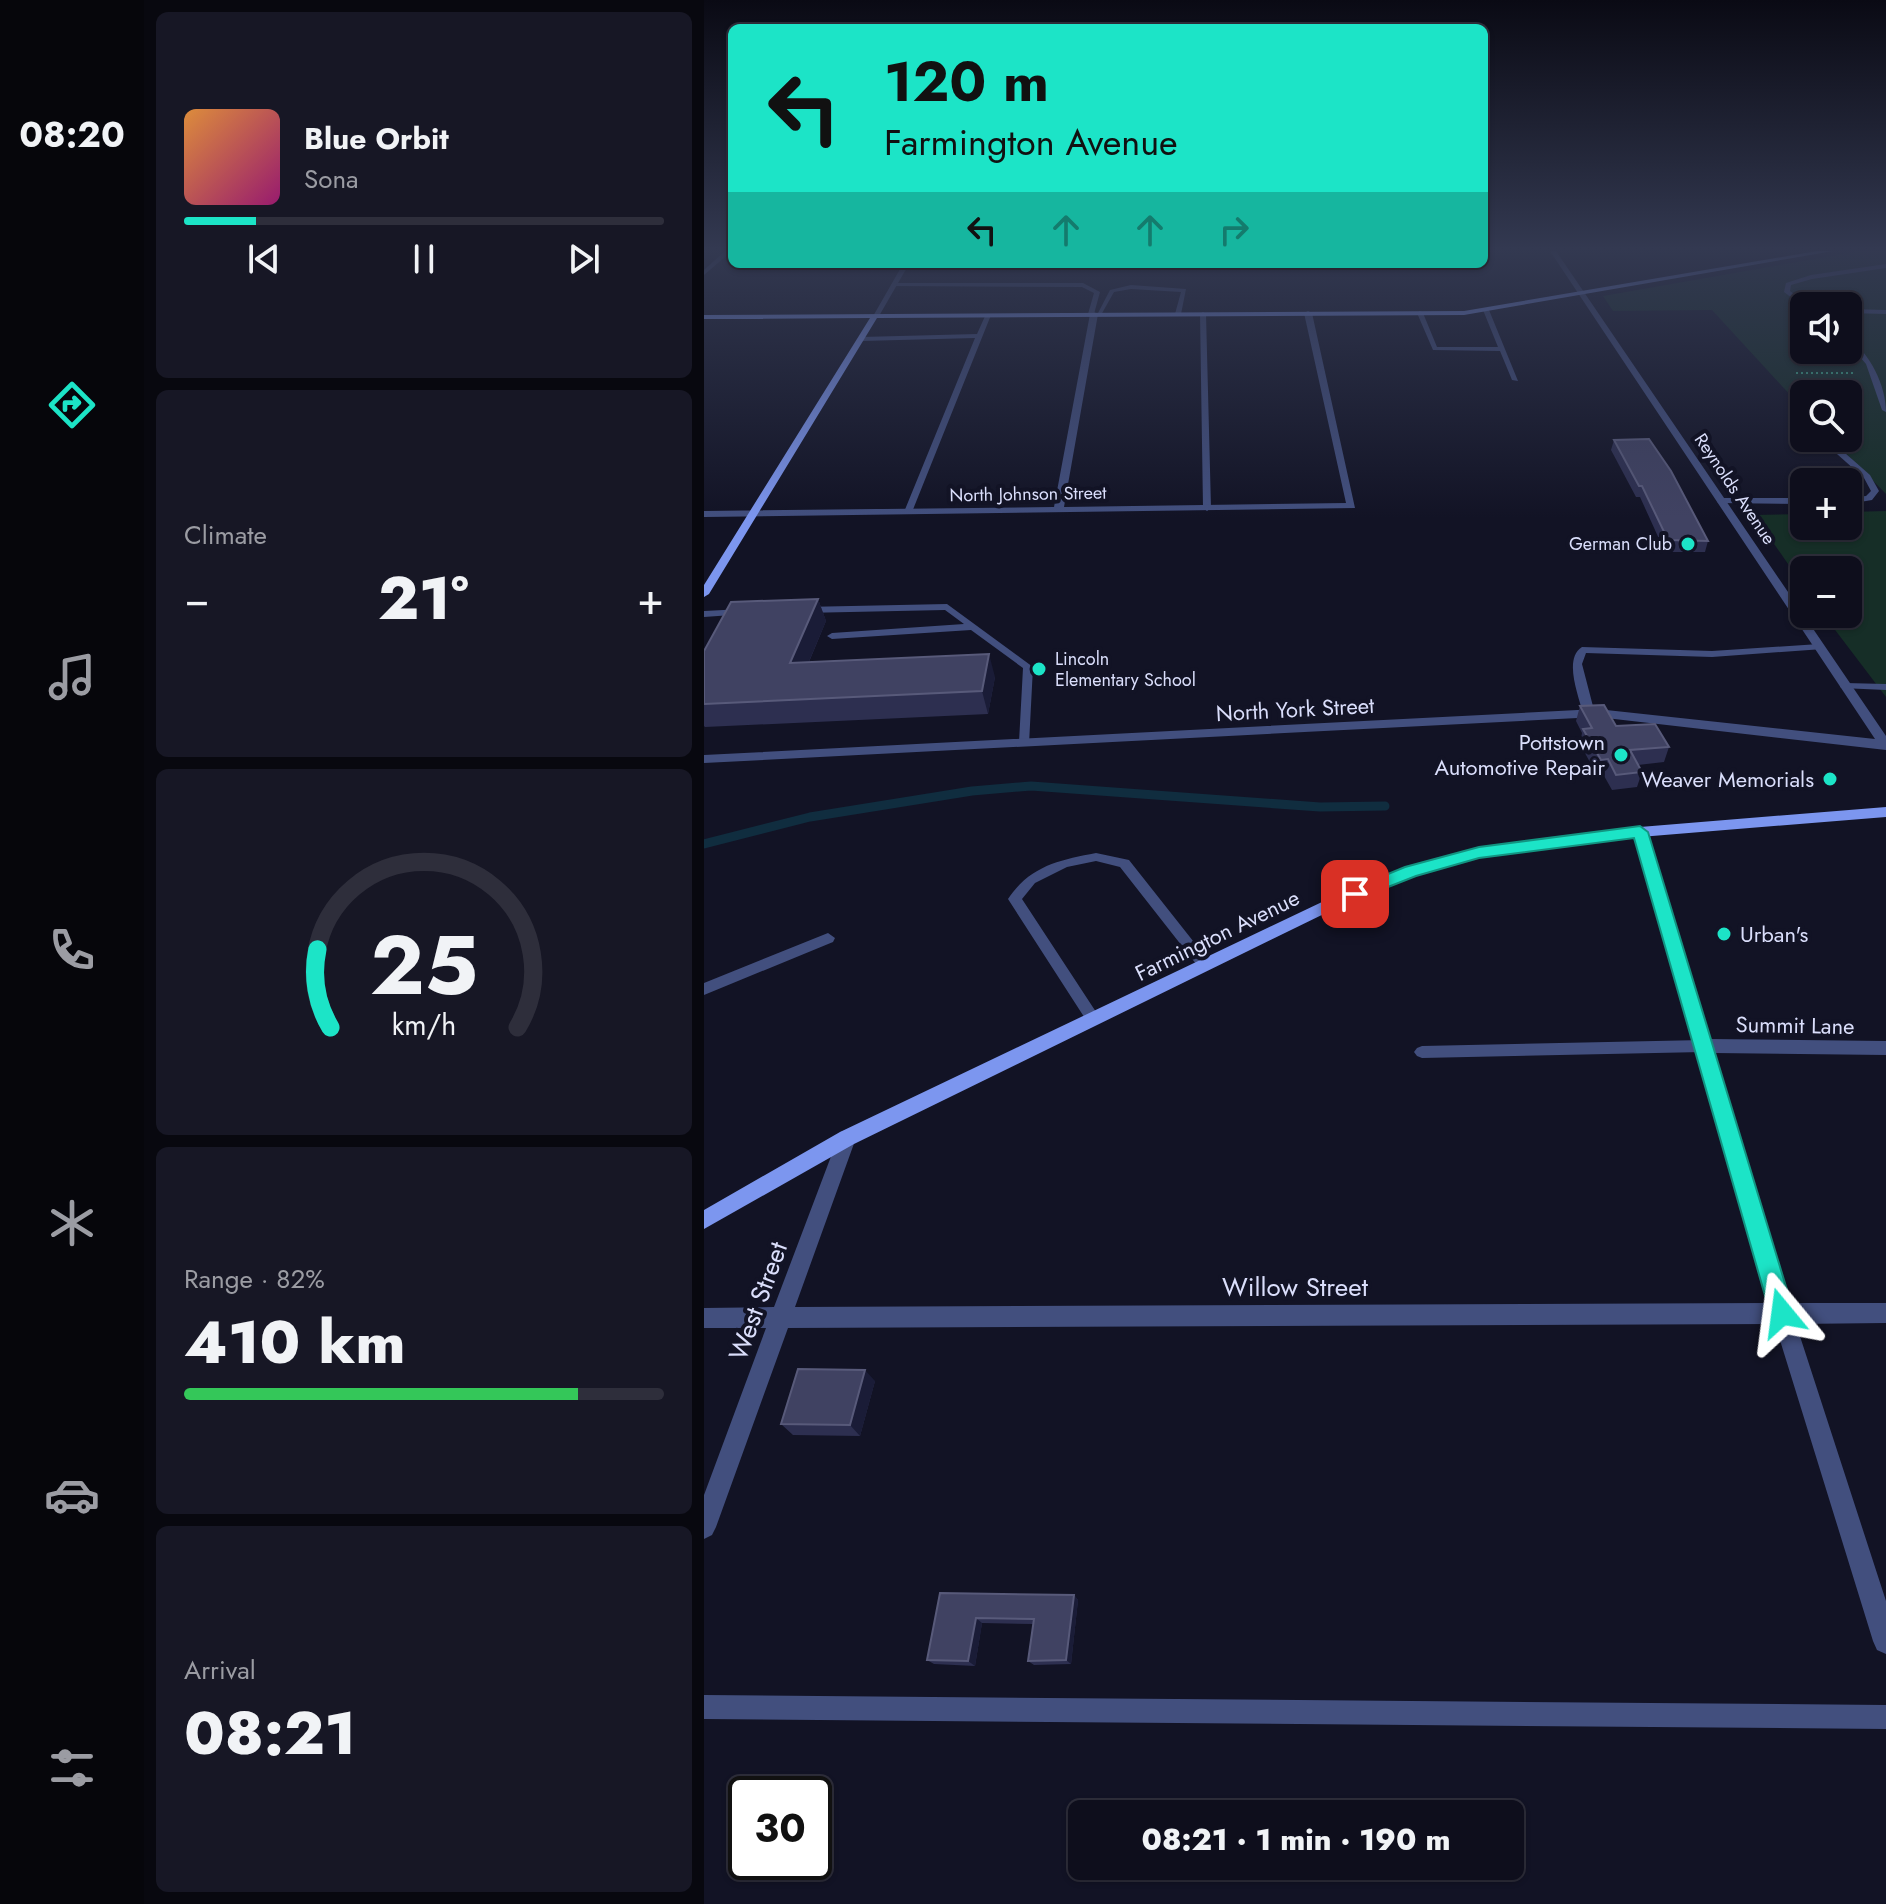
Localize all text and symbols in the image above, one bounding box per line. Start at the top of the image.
text: 120 m [884,41,1049,122]
icon: left [752,56,856,160]
text: 08:20 [19,108,125,160]
text: Farmington Avenue [884,116,1178,168]
text: Blue Orbit [304,117,449,160]
text: Sona [304,160,359,198]
icon: left [960,208,1004,252]
icon: ahead [1044,208,1088,252]
icon: ahead [1128,208,1172,252]
icon: right [1212,208,1256,252]
icon: previous [242,237,286,281]
icon: pause [402,237,446,281]
icon: next [562,237,606,281]
map controls [1790,292,1862,628]
button: sound [1790,292,1862,364]
icon: directions [44,377,100,433]
button: search [1790,380,1862,452]
street label: Reynolds Avenue [1688,428,1782,550]
button: + [1790,468,1862,540]
street label: North Johnson Street [949,480,1107,508]
text: Climate [184,516,267,554]
place label: German Club [1569,531,1672,557]
marker: German Club [1679,535,1697,553]
text: 21° [378,555,469,642]
button: − [1790,556,1862,628]
text: − [184,567,210,631]
text: + [637,567,664,631]
place label: Lincoln Elementary School [1055,646,1196,693]
icon: music [44,649,100,705]
marker: Lincoln Elementary School [1030,660,1048,678]
street label: North York Street [1215,689,1376,729]
place label: Pottstown Automotive Repair [1435,726,1605,783]
marker: Pottstown Automotive Repair [1612,746,1630,764]
place label: Weaver Memorials [1641,763,1814,795]
marker: Weaver Memorials [1821,770,1839,788]
pin [1321,860,1389,928]
icon: arrive [1333,872,1377,916]
street label: Farmington Avenue [1129,881,1305,989]
text: 25 [370,905,478,1025]
place label: Urban's [1740,918,1808,950]
icon: phone [44,922,100,978]
marker: Urban's [1715,925,1733,943]
text: km/h [392,1004,456,1046]
street label: Summit Lane [1735,1008,1855,1042]
icon: climate [44,1195,100,1251]
street label: West Street [719,1236,797,1366]
text: Range · 82% [184,1260,325,1298]
street label: Willow Street [1222,1268,1369,1306]
position arrow [1740,1271,1824,1355]
text: 410 km [184,1299,405,1386]
icon: car [44,1467,100,1523]
text: Arrival [184,1651,256,1689]
text: 08:21 [184,1690,356,1777]
icon: filters [44,1740,100,1796]
speed limit sign: 30 [728,1776,832,1880]
text: 08:21 · 1 min · 190 m [1142,1818,1450,1861]

